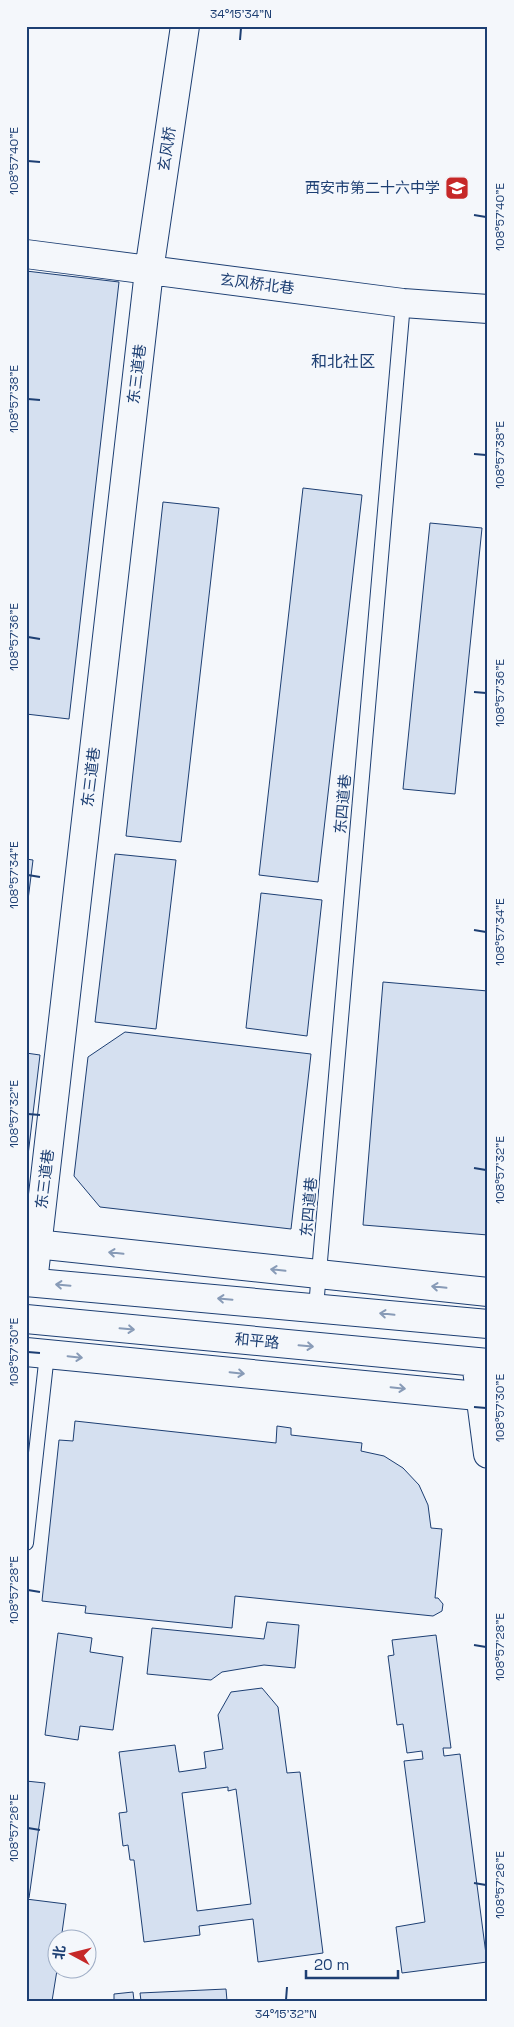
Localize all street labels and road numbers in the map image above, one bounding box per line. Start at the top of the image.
street label: 玄风桥 [154,125,179,173]
street label: 玄风桥北巷 [219,270,295,298]
street label: 东三道巷 [123,343,150,405]
street label: 东三道巷 [77,746,104,808]
street label: 东四道巷 [330,773,355,835]
street label: 东三道巷 [31,1148,58,1210]
street label: 东四道巷 [296,1176,321,1238]
street label: 和平路 [234,1329,280,1352]

